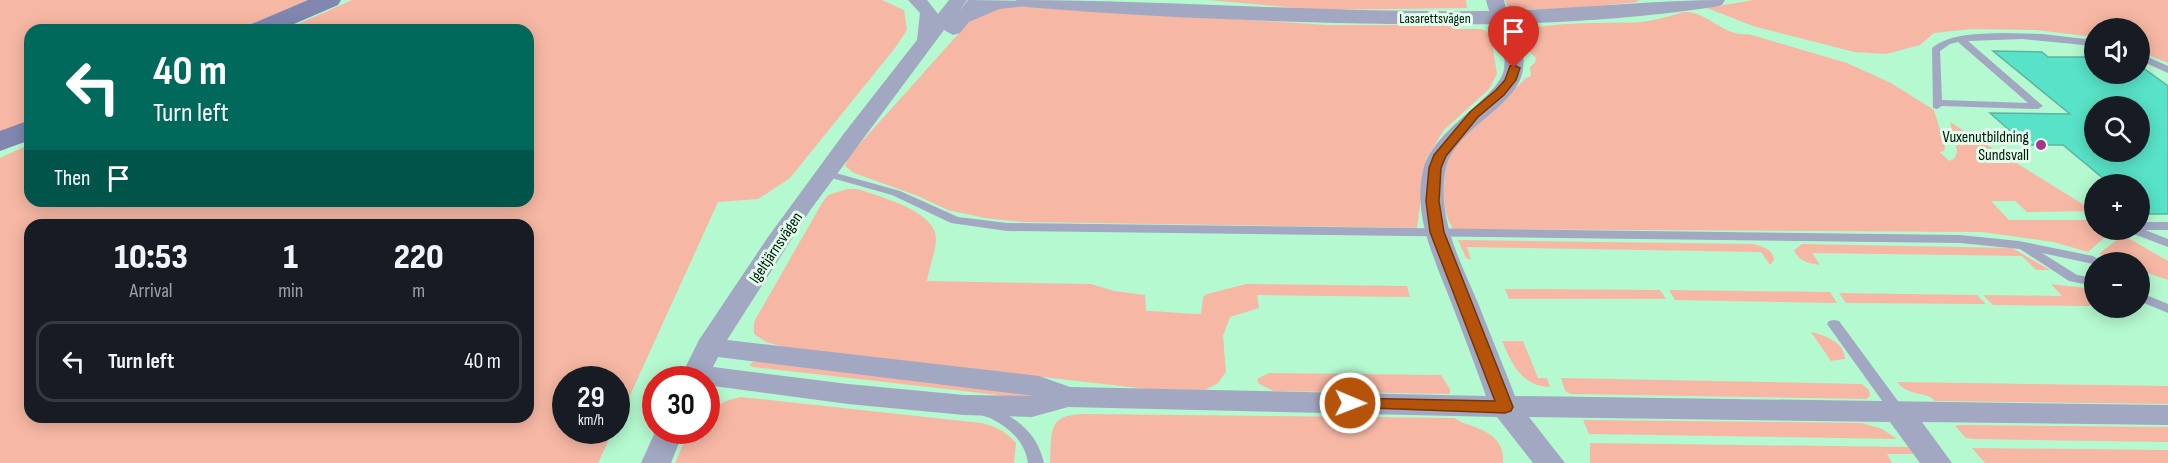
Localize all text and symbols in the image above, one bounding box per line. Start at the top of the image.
pin [1488,6,1539,68]
street label: Lasarettsvägen [1399,10,1471,27]
icon: arrive [1497,15,1530,48]
map controls [2084,18,2150,318]
button: sound [2084,18,2150,84]
text: 40 m [153,46,227,97]
icon: left [54,48,132,126]
button: search [2084,96,2150,162]
text: Turn left [153,97,229,129]
place label: Vuxenutbildning Sundsvall [1942,128,2029,165]
marker: Vuxenutbildning Sundsvall [2034,138,2048,152]
icon: arrive [102,162,135,195]
text: Then [54,165,90,192]
button: + [2084,174,2150,240]
street label: Igeltjärnsvägen [746,209,807,287]
text: 10:53 [114,236,188,279]
text: 1 [283,236,298,279]
text: 220 [394,236,444,279]
button: − [2084,252,2150,318]
text: Arrival [130,279,173,303]
text: min [278,279,303,303]
text: m [412,279,425,303]
icon: left [57,345,90,378]
text: Turn left [108,348,174,375]
text: 40 m [464,348,501,375]
speed limit sign: 30 [642,366,720,444]
position arrow [1318,371,1382,435]
text: 29 [577,380,605,416]
text: km/h [578,411,604,430]

